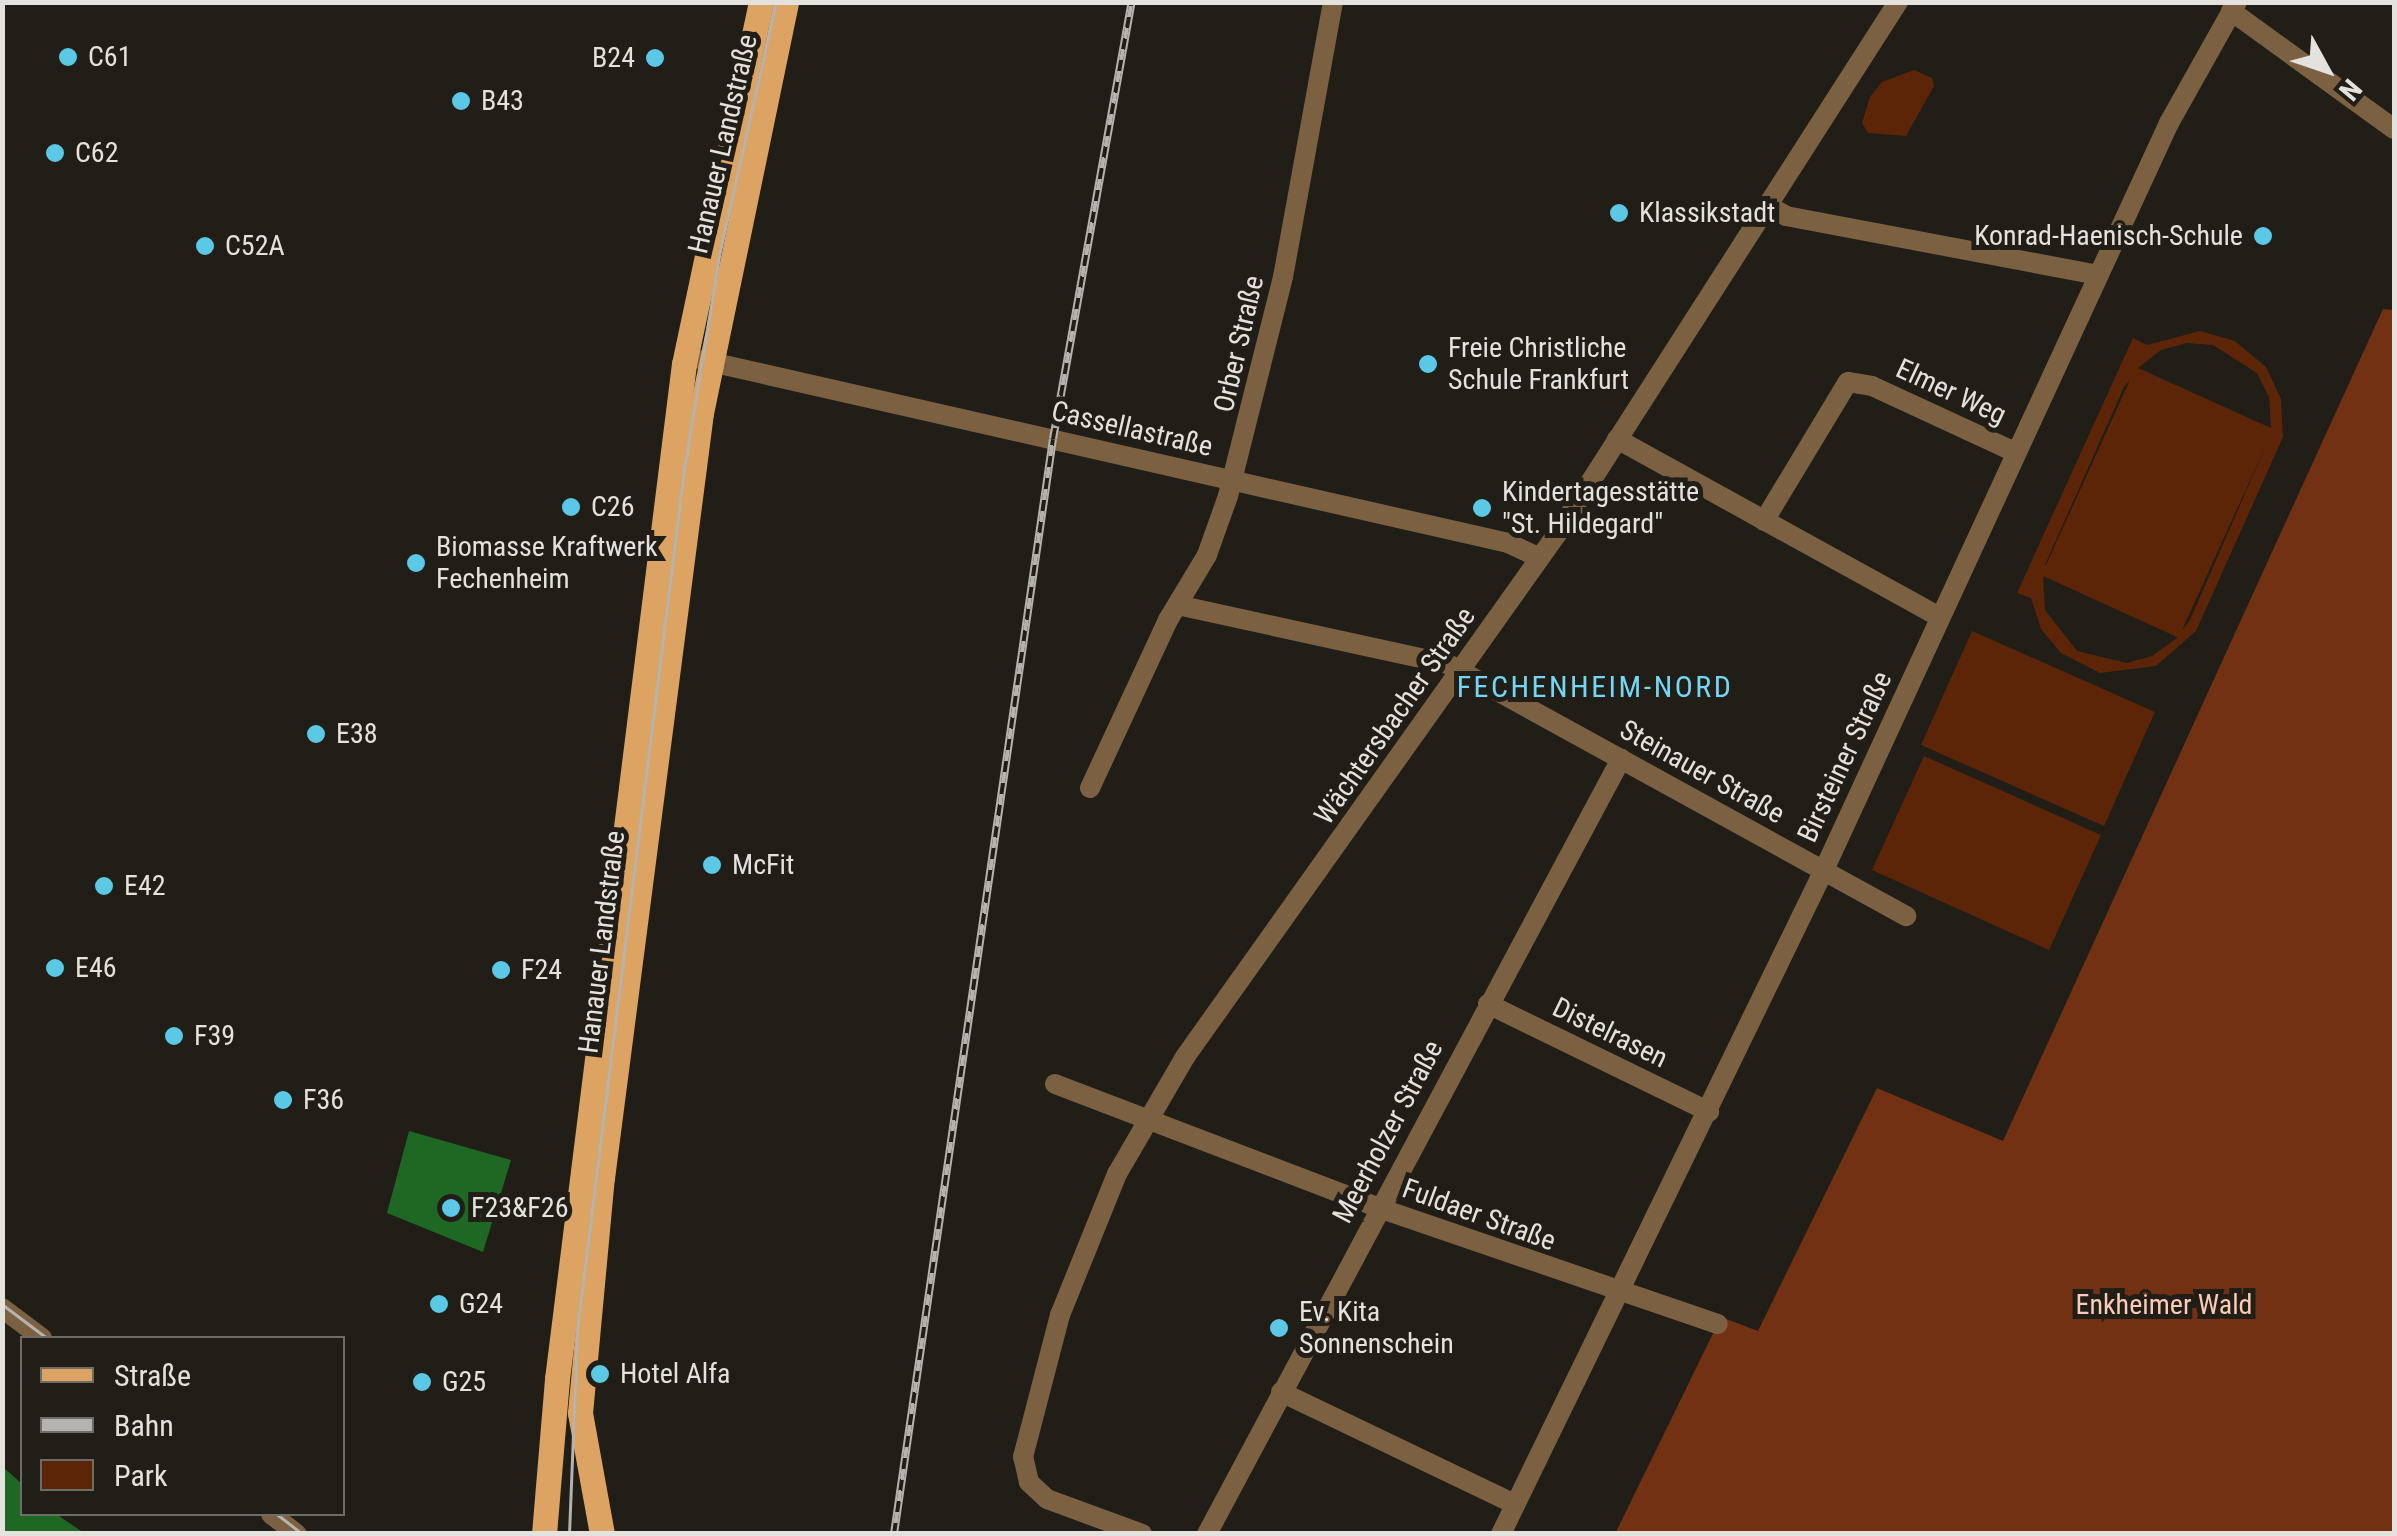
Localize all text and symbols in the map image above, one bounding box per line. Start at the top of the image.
north arrow [2277,20,2377,120]
street label: Hanauer Landstraße [681,31,765,257]
place label: C61 [88,40,132,74]
place label: B24 [592,41,635,75]
marker: C61 [57,46,79,68]
marker: B24 [644,47,666,69]
text: N [2332,72,2369,107]
place label: B43 [481,84,524,118]
marker: B43 [450,90,472,112]
place label: C62 [75,136,119,170]
marker: C62 [44,142,66,164]
place label: Klassikstadt [1639,196,1775,230]
marker: Klassikstadt [1608,202,1630,224]
place label: Konrad-Haenisch-Schule [1974,219,2243,253]
marker: Konrad-Haenisch-Schule [2252,225,2274,247]
place label: C52A [225,229,285,263]
marker: C52A [194,235,216,257]
street label: Orber Straße [1207,272,1271,416]
place label: Freie Christliche Schule Frankfurt [1448,331,1629,397]
street label: Elmer Weg [1891,352,2011,432]
marker: Freie Christliche Schule Frankfurt [1417,353,1439,375]
street label: Cassellastraße [1048,394,1216,464]
place label: Kindertagesstätte "St. Hildegard" [1502,475,1699,541]
place label: C26 [591,490,635,524]
marker: C26 [560,496,582,518]
marker: Kindertagesstätte "St. Hildegard" [1471,497,1493,519]
place label: Biomasse Kraftwerk Fechenheim [436,530,658,596]
marker: Biomasse Kraftwerk Fechenheim [405,552,427,574]
street label: Wächtersbacher Straße [1307,601,1483,831]
street label: Birsteiner Straße [1791,666,1899,848]
district label: FECHENHEIM-NORD [1457,669,1733,705]
street label: Steinauer Straße [1614,713,1790,831]
place label: E38 [336,717,378,751]
marker: E38 [305,723,327,745]
street label: Hanauer Landstraße [572,829,632,1055]
place label: McFit [732,848,794,882]
marker: McFit [701,854,723,876]
place label: E42 [124,869,166,903]
marker: E42 [93,875,115,897]
place label: E46 [75,951,117,985]
place label: F24 [521,953,562,987]
marker: E46 [44,957,66,979]
marker: F24 [490,959,512,981]
street label: Distelrasen [1547,991,1673,1075]
place label: F39 [194,1019,235,1053]
marker: F39 [163,1025,185,1047]
street label: Meerholzer Straße [1326,1035,1450,1229]
place label: F36 [303,1083,344,1117]
marker: F36 [272,1089,294,1111]
street label: Fuldaer Straße [1398,1172,1560,1258]
place label: F23&F26 [471,1191,568,1225]
marker: F23&F26 [440,1197,462,1219]
place label: G24 [459,1287,503,1321]
park label: Enkheimer Wald [2076,1288,2252,1322]
marker: G24 [428,1293,450,1315]
place label: Ev. Kita Sonnenschein [1299,1295,1454,1361]
marker: Ev. Kita Sonnenschein [1268,1317,1290,1339]
legend [20,1336,345,1516]
place label: Hotel Alfa [620,1357,731,1391]
text: Straße [114,1358,191,1393]
marker: Hotel Alfa [589,1363,611,1385]
place label: G25 [442,1365,486,1399]
marker: G25 [411,1371,433,1393]
text: Bahn [114,1408,174,1443]
text: Park [114,1458,168,1493]

